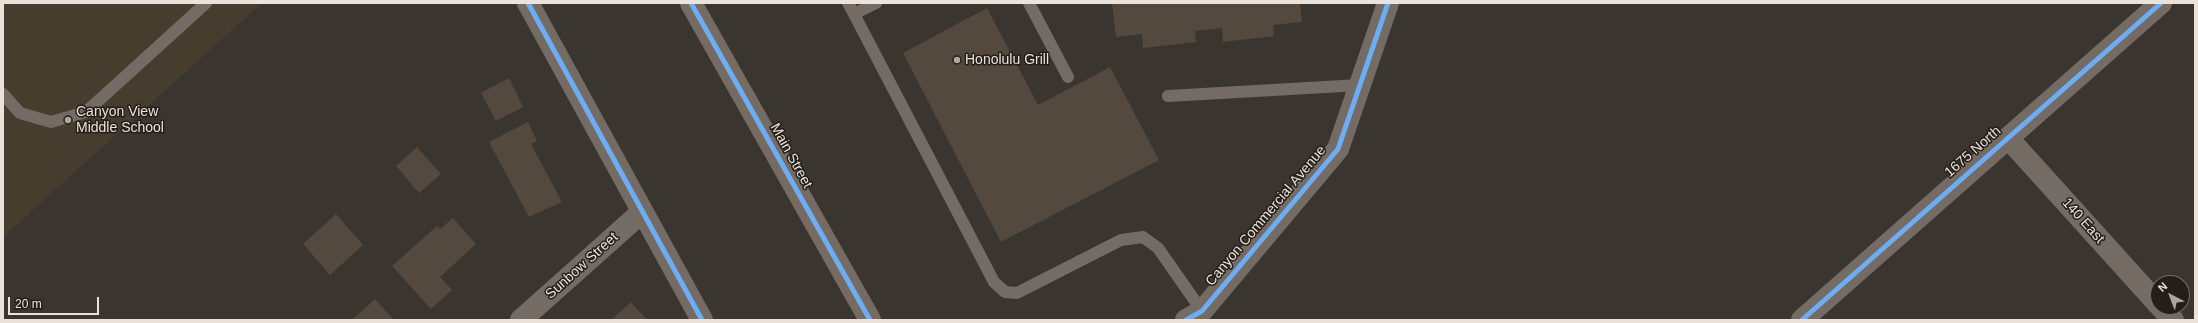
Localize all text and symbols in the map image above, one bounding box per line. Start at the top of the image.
place label: Honolulu Grill [965,52,1049,68]
marker: Honolulu Grill [952,55,962,65]
place label: Canyon View Middle School [76,104,164,136]
marker: Canyon View Middle School [63,115,73,125]
street label: Main Street [766,121,816,191]
street label: 1675 North [1941,123,2005,181]
street label: Canyon Commercial Avenue [1202,142,1330,290]
street label: 140 East [2058,195,2108,247]
street label: Sunbow Street [542,229,622,303]
north arrow [2150,275,2190,315]
text: N [2156,280,2170,294]
scale bar [10,289,101,315]
text: 20 m [15,297,42,311]

